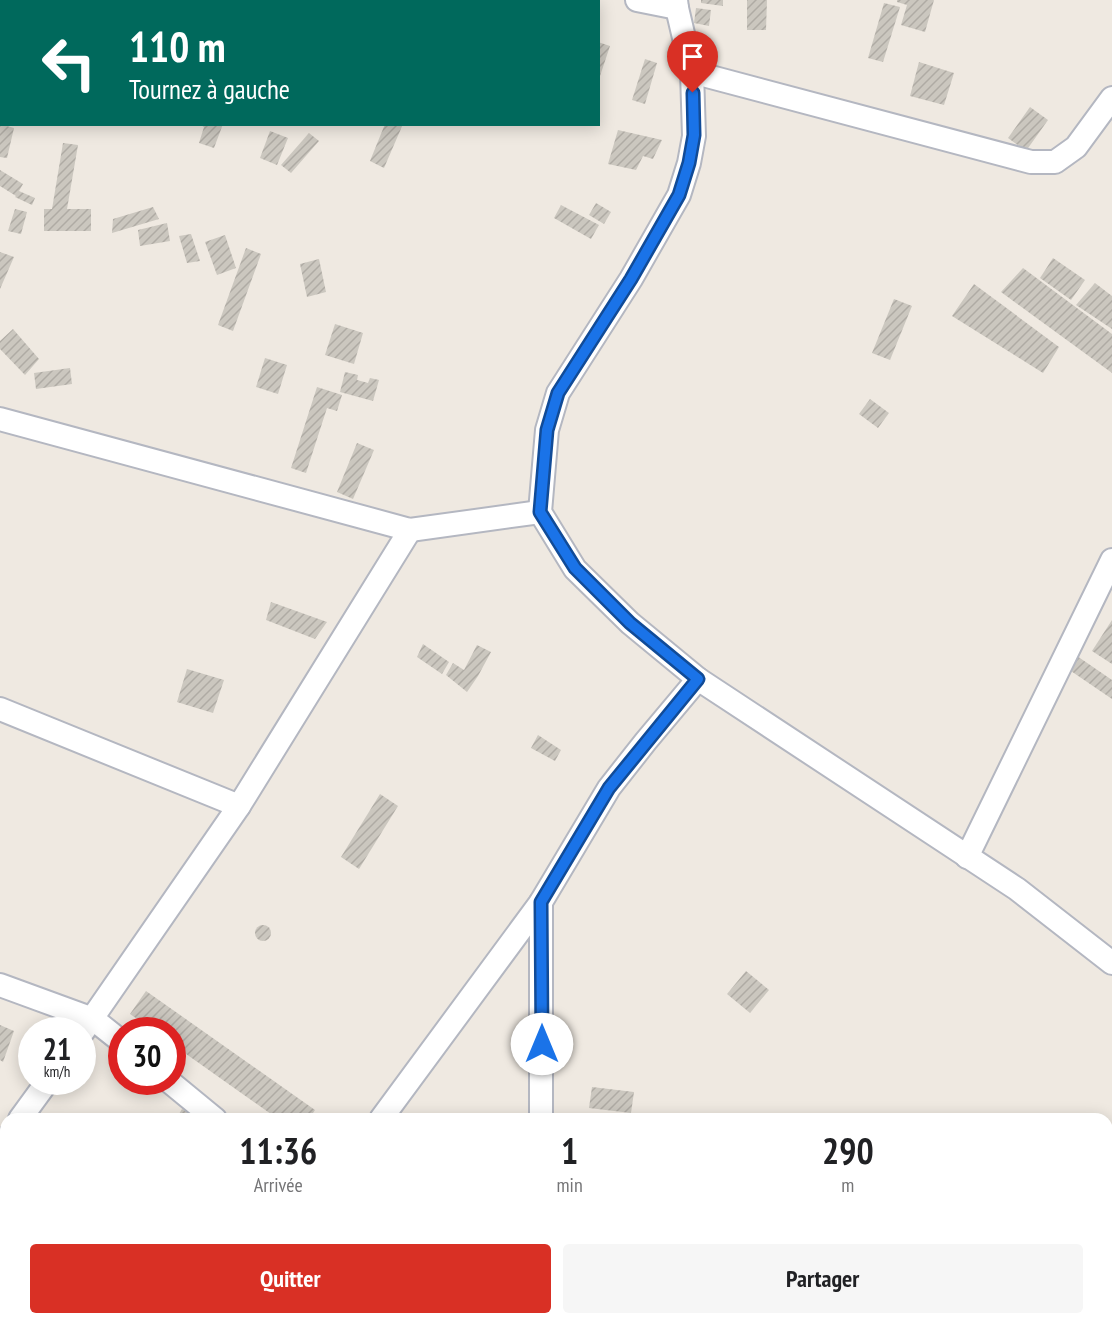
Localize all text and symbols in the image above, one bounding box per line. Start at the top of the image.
text: 110 m [129,19,226,74]
icon: left [30,24,108,102]
pin [667,31,718,93]
icon: arrive [676,40,709,73]
text: Tournez à gauche [129,72,290,106]
position arrow [510,1012,574,1076]
speed limit sign: 30 [108,1017,186,1095]
text: 21 [43,1029,71,1068]
text: km/h [44,1062,70,1081]
text: 11:36 [239,1127,317,1174]
text: 1 [561,1127,578,1174]
text: 290 [822,1127,874,1174]
text: Arrivée [254,1172,303,1198]
text: min [557,1172,583,1198]
text: m [841,1172,854,1198]
button: Quitter [30,1244,551,1313]
button: Partager [563,1244,1083,1313]

